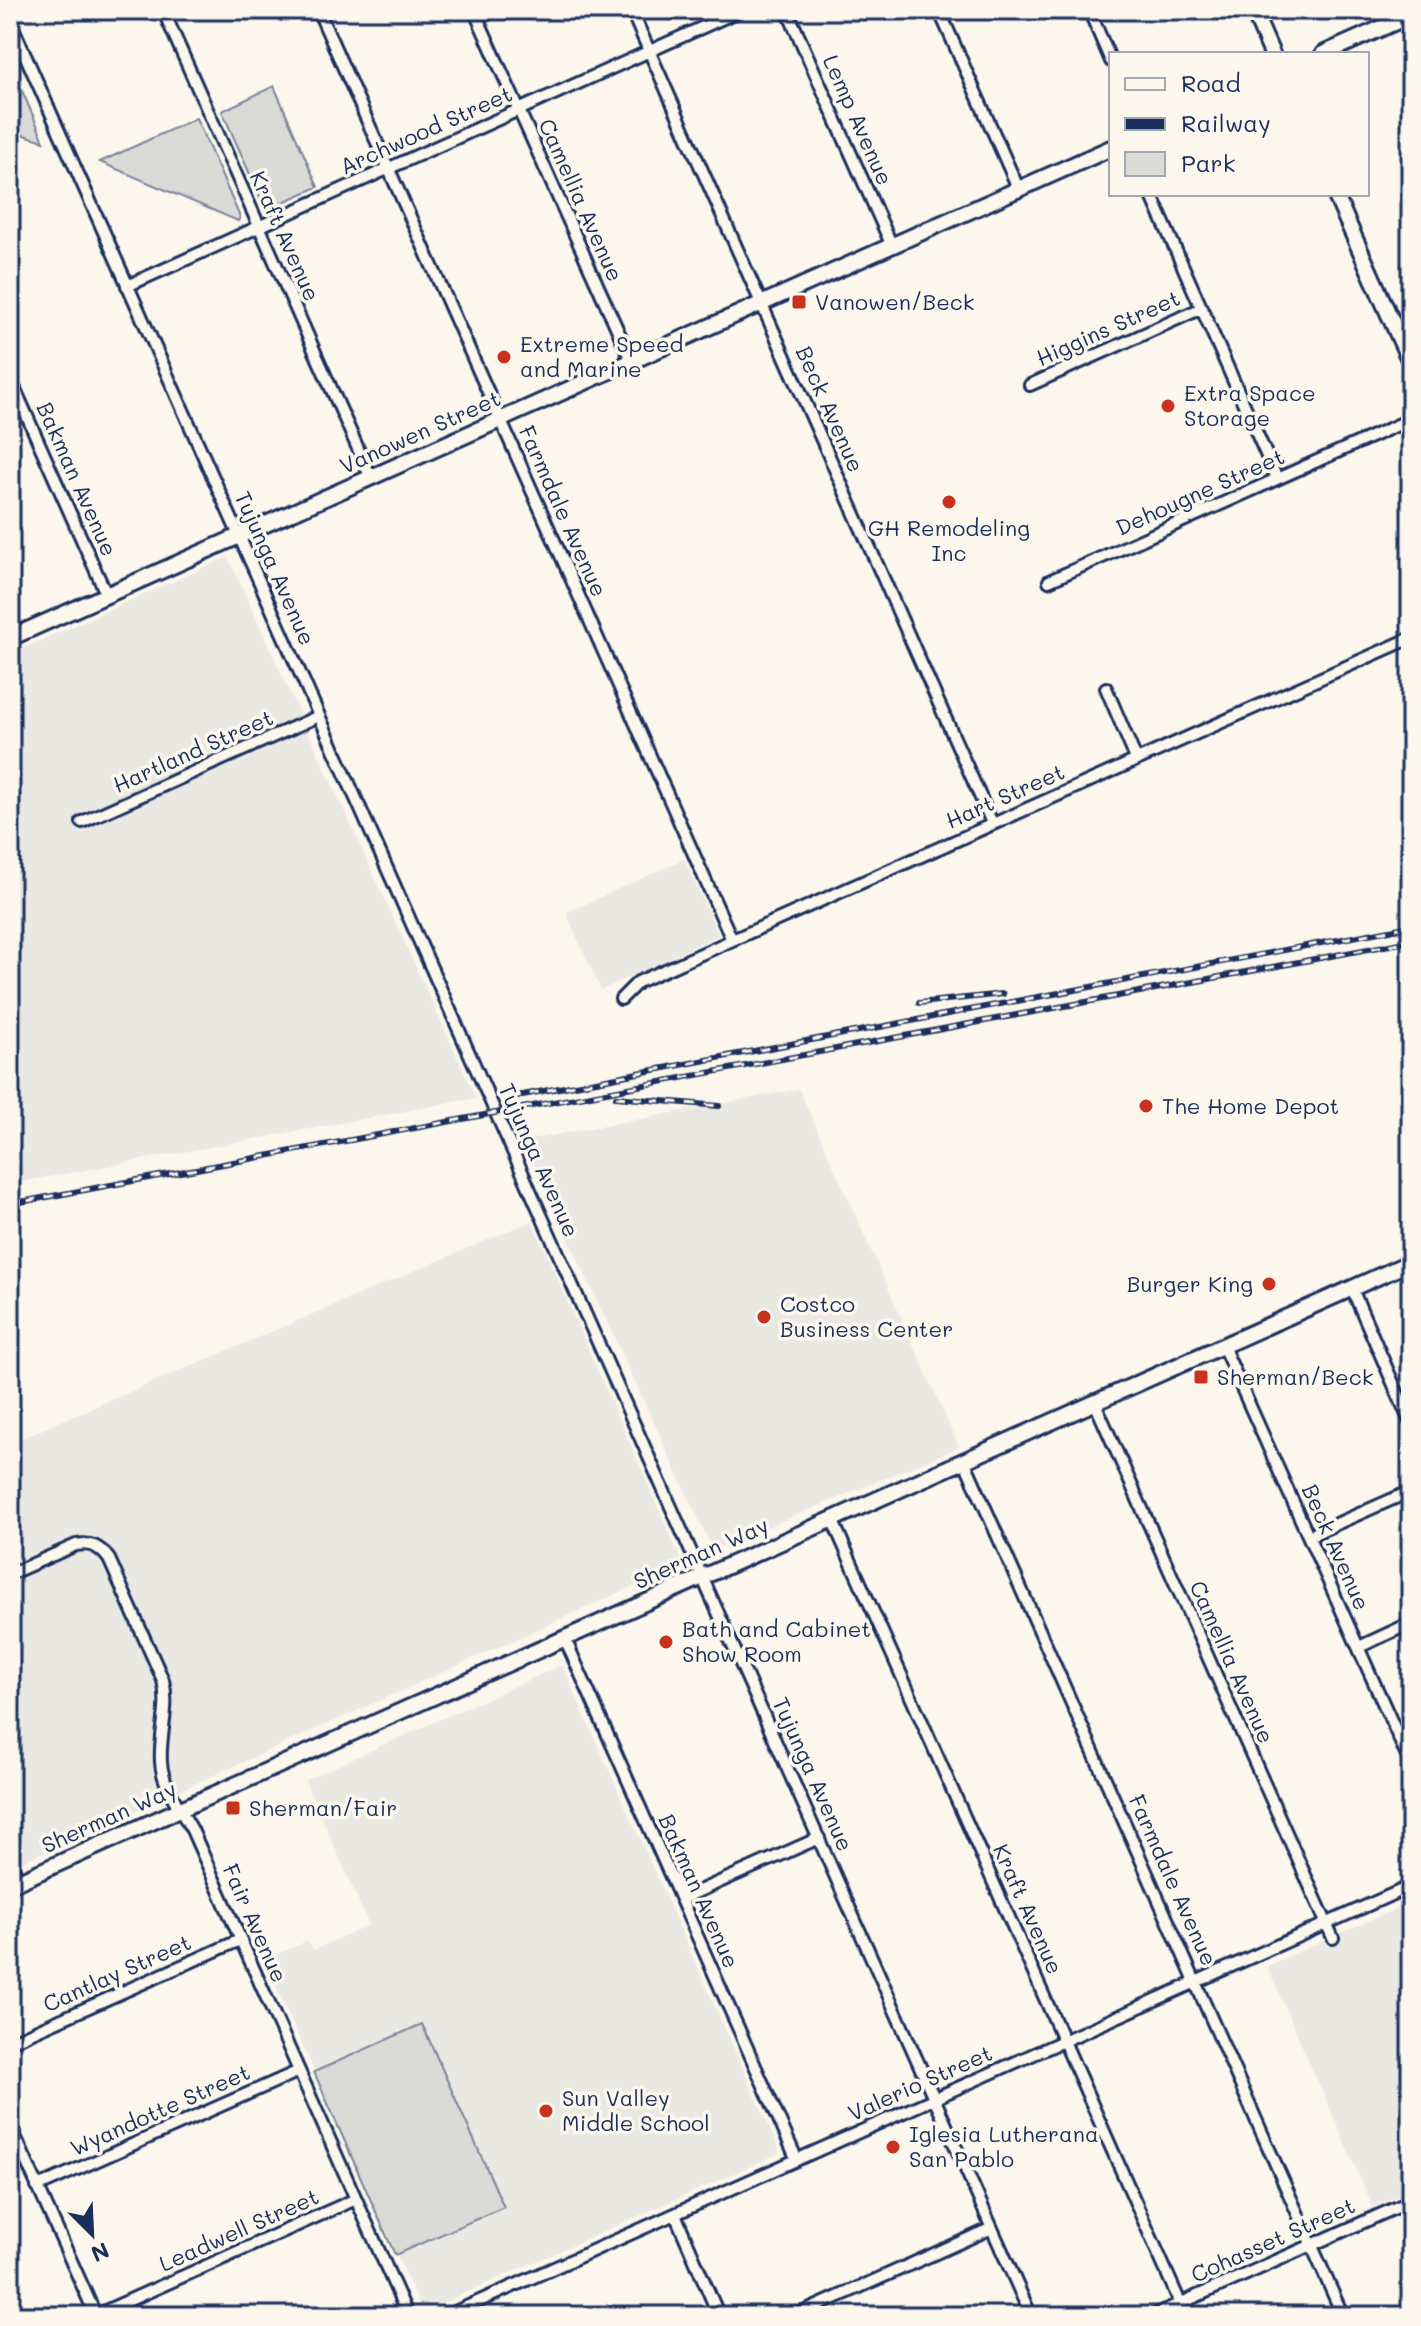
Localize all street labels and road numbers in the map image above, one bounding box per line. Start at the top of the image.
street label: Lemp Avenue [817,50,900,189]
street label: Archwood Street [335,79,517,181]
street label: Camellia Avenue [533,114,630,286]
street label: Kraft Avenue [244,166,327,305]
street label: Higgins Street [1031,283,1184,372]
street label: Beck Avenue [790,341,871,476]
street label: Vanowen Street [335,383,505,480]
street label: Bakman Avenue [31,397,124,560]
street label: Farmdale Avenue [513,421,614,601]
street label: Dehougne Street [1111,441,1289,542]
street label: Tujunga Avenue [229,486,322,649]
street label: Hartland Street [108,702,278,799]
street label: Hart Street [941,756,1069,835]
street label: Tujunga Avenue [493,1078,586,1241]
street label: Beck Avenue [1296,1479,1377,1614]
street label: Sherman Way [629,1510,773,1595]
street label: Camellia Avenue [1184,1576,1281,1748]
street label: Tujunga Avenue [767,1692,860,1855]
street label: Sherman Way [37,1774,181,1859]
street label: Farmdale Avenue [1123,1790,1224,1970]
street label: Bakman Avenue [653,1809,746,1972]
street label: Kraft Avenue [987,1839,1070,1978]
street label: Fair Avenue [216,1859,295,1987]
street label: Cantlay Street [38,1927,195,2018]
street label: Valerio Street [843,2038,996,2127]
street label: Wyandotte Street [65,2057,254,2162]
street label: Leadwell Street [154,2181,323,2278]
street label: Cohasset Street [1186,2190,1359,2289]

